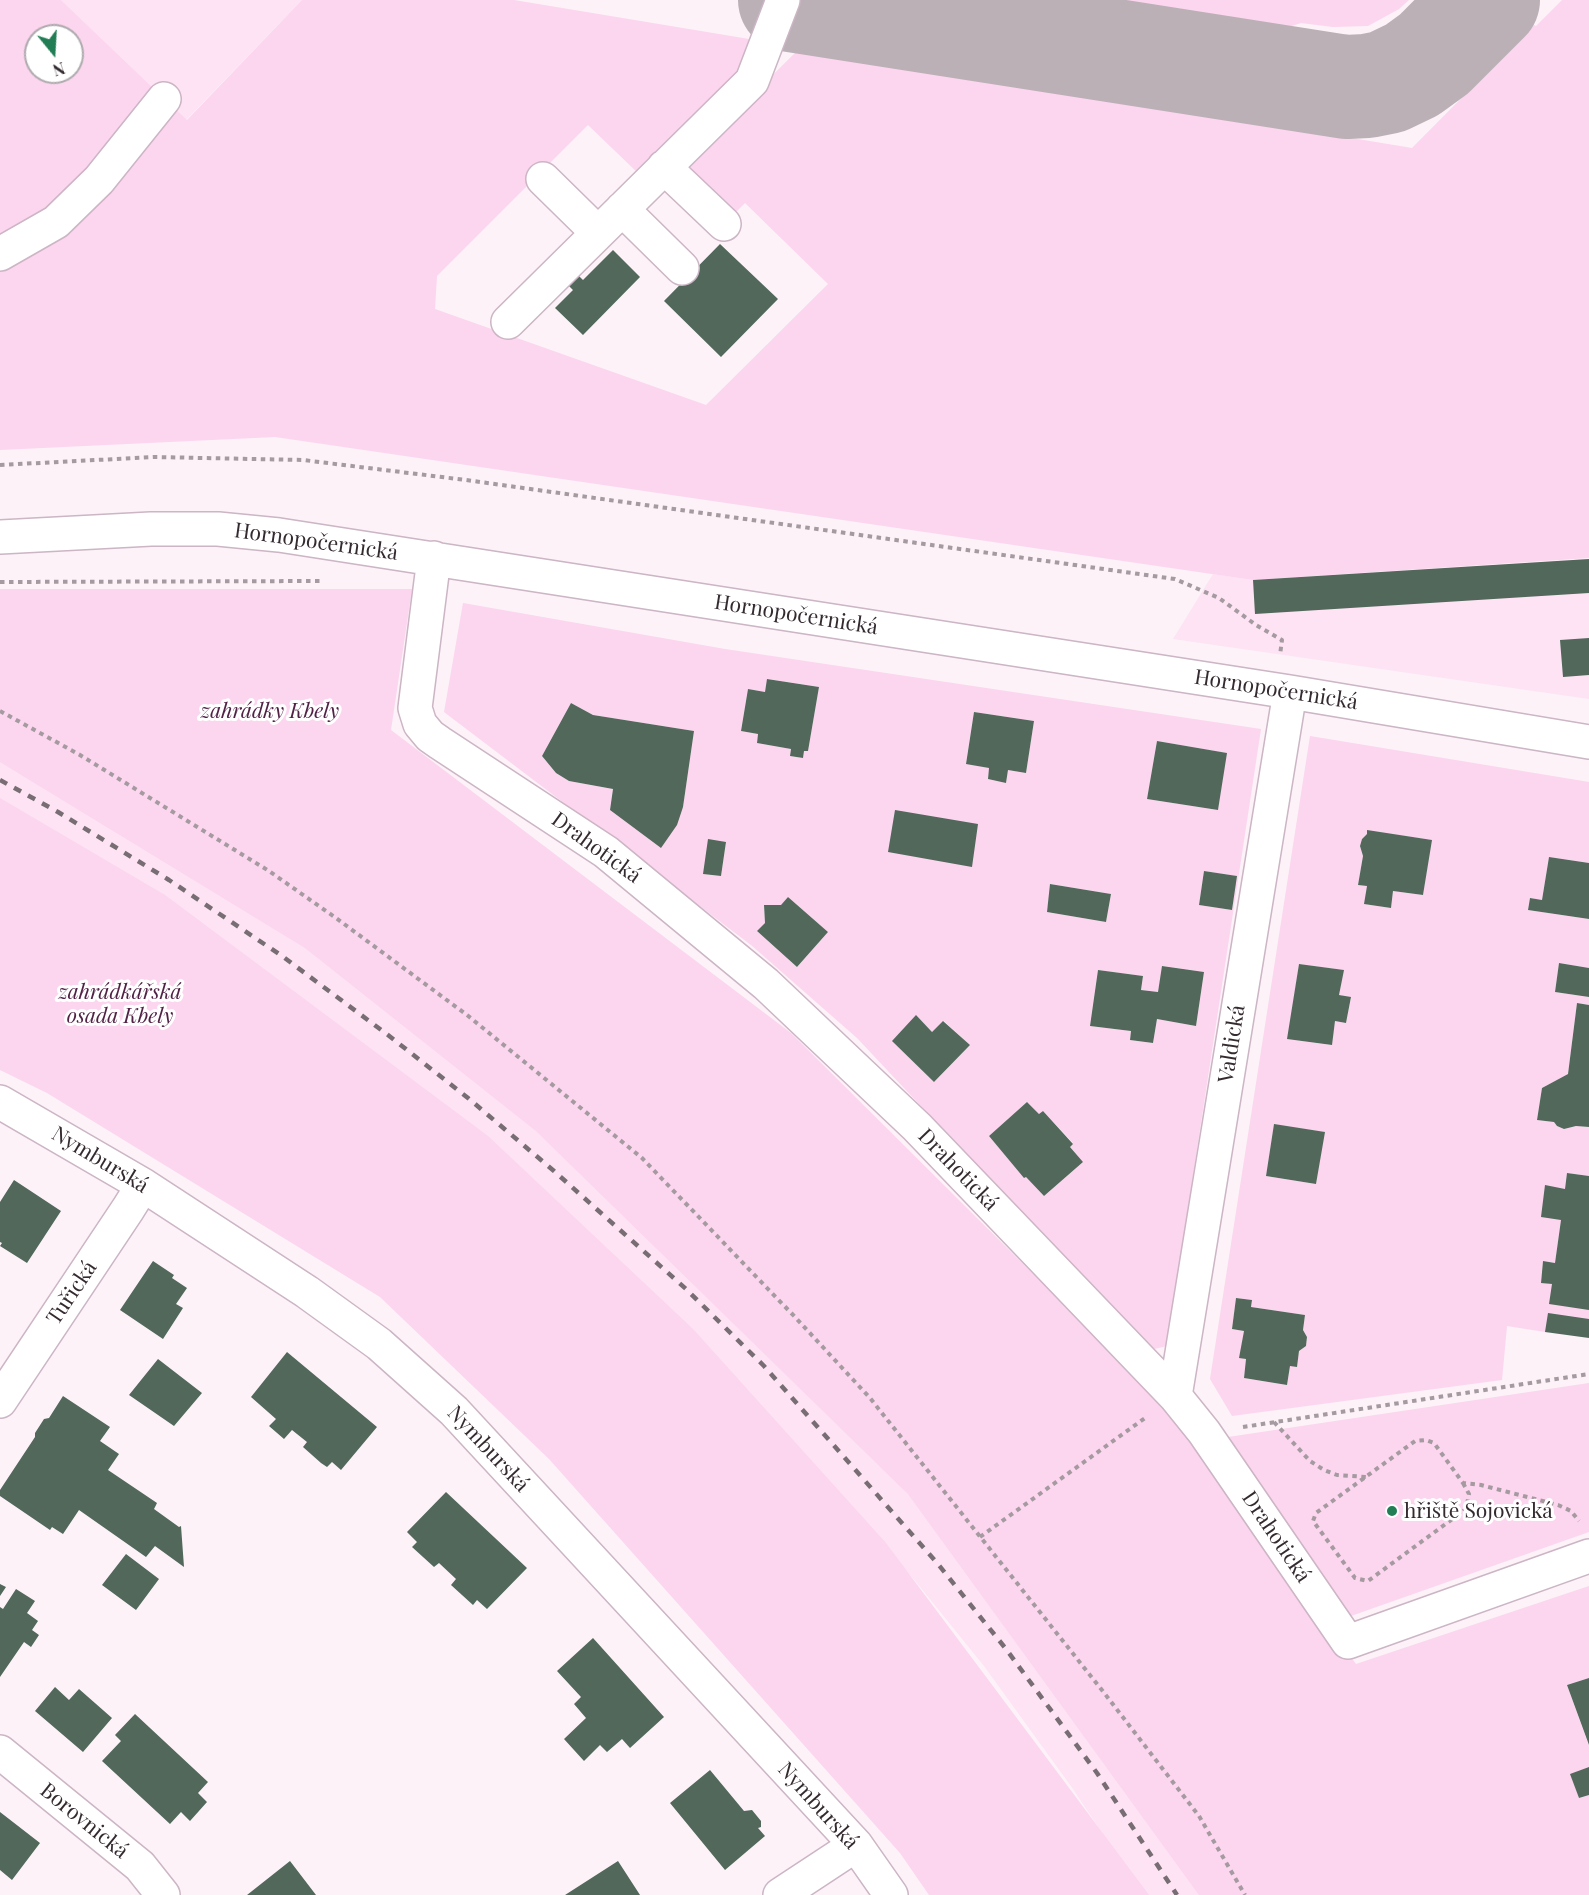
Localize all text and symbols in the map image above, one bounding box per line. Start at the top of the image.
north arrow [24,24,84,84]
text: N [50,58,68,81]
street label: Hornopočernická [233,518,399,566]
street label: Hornopočernická [713,590,879,640]
street label: Hornopočernická [1193,665,1359,715]
park label: zahrádky Kbely [201,698,339,724]
street label: Drahotická [546,807,646,889]
park label: zahrádkářská osada Kbely [58,979,182,1029]
street label: Valdická [1213,1003,1251,1085]
street label: Nymburská [47,1121,153,1199]
street label: Drahotická [913,1124,1003,1216]
street label: Tuřická [42,1256,102,1330]
street label: Nymburská [442,1401,534,1497]
street label: Drahotická [1236,1487,1316,1587]
place label: hřiště Sojovická [1404,1498,1553,1524]
marker: hřiště Sojovická [1385,1504,1399,1518]
street label: Nymburská [772,1757,864,1855]
street label: Borovnická [35,1778,133,1864]

